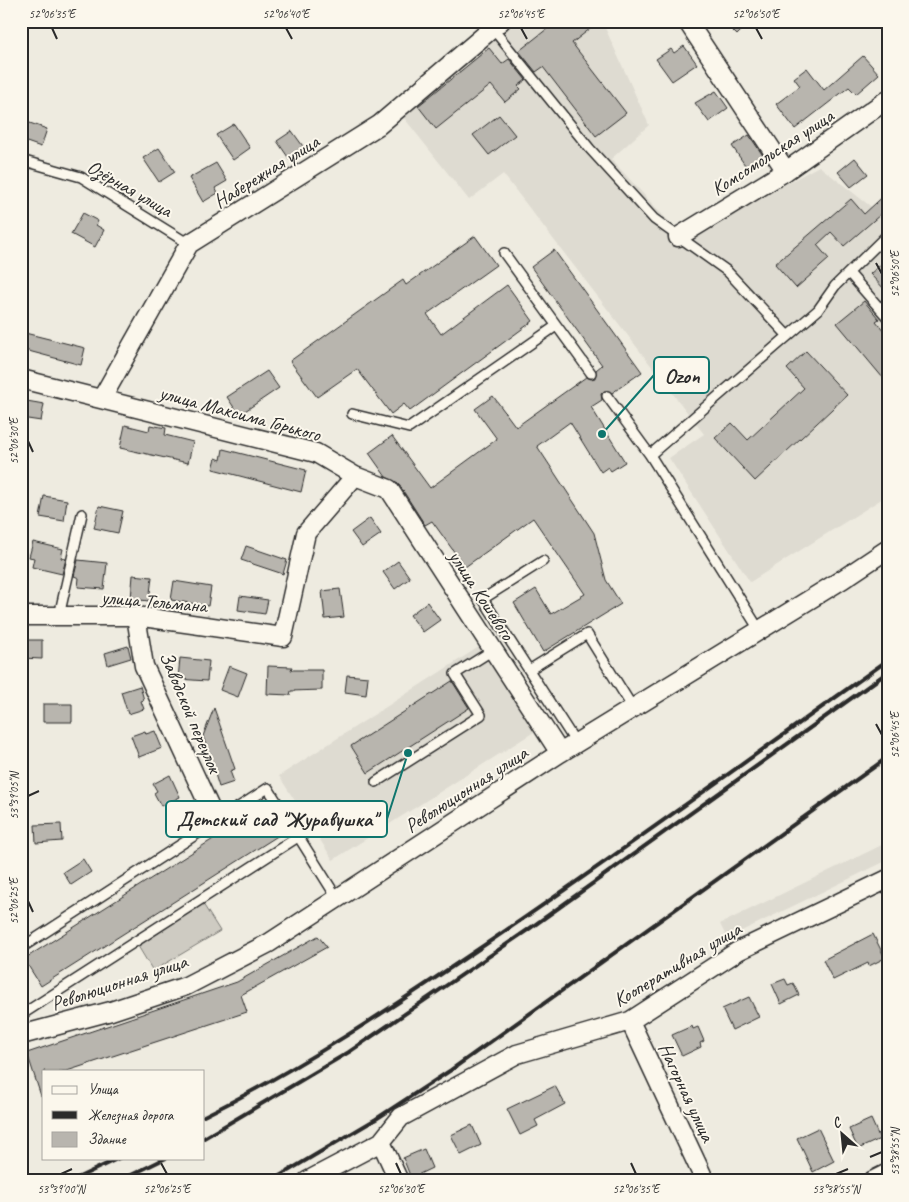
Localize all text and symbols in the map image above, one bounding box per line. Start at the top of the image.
text: 52°06'35"E [29,6,77,22]
text: 52°06'40"E [263,6,311,22]
text: 52°06'45"E [498,6,546,22]
text: 52°06'50"E [733,6,781,22]
street label: Комсомольская улица [706,102,840,201]
street label: Набережная улица [209,128,325,214]
street label: Озёрная улица [82,154,179,225]
text: 52°06'50"E [887,249,903,297]
callout: Ozon [654,357,709,393]
text: Ozon [664,363,700,389]
street label: улица Максима Горького [156,380,324,447]
text: 52°06'30"E [6,416,22,464]
street label: улица Кошевого [443,545,520,646]
street label: улица Тельмана [99,584,210,619]
street label: Заводской переулок [154,648,228,778]
text: 52°06'45"E [887,710,903,758]
street label: Революционная улица [400,740,533,838]
text: 53°39'05"N [6,771,22,820]
callout: Детский сад "Журавушка" [166,801,387,837]
text: Детский сад "Журавушка" [177,806,382,832]
text: 52°06'25"E [6,876,22,924]
street label: Кооперативная улица [609,916,747,1012]
street label: Революционная улица [48,948,192,1016]
street label: Нагорная улица [653,1039,721,1147]
legend [42,1070,205,1160]
text: Улица [88,1080,119,1099]
text: Железная дорога [88,1106,175,1125]
north arrow [816,1110,866,1160]
text: С [829,1113,845,1132]
text: 53°38'55"N [887,1127,903,1176]
text: Здание [88,1130,127,1149]
text: 53°39'00"N [37,1181,86,1197]
text: 52°06'25"E [144,1181,192,1197]
text: 52°06'30"E [378,1181,426,1197]
text: 52°06'35"E [613,1181,661,1197]
text: 53°38'55"N [812,1181,861,1197]

